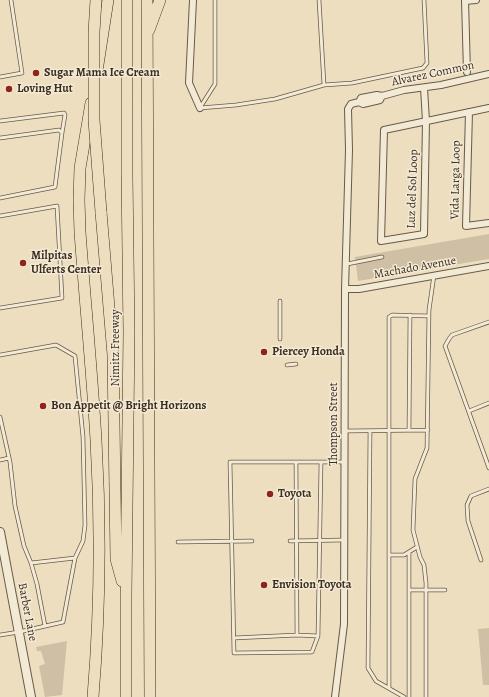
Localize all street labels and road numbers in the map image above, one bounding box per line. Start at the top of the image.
street label: Alvarez Common [390,58,476,90]
street label: Vida Larga Loop [448,140,464,220]
street label: Luz del Sol Loop [404,149,422,229]
street label: Machado Avenue [373,254,457,282]
street label: Nimitz Freeway [109,309,123,387]
street label: Thompson Street [327,382,341,466]
street label: Barber Lane [14,581,40,643]

